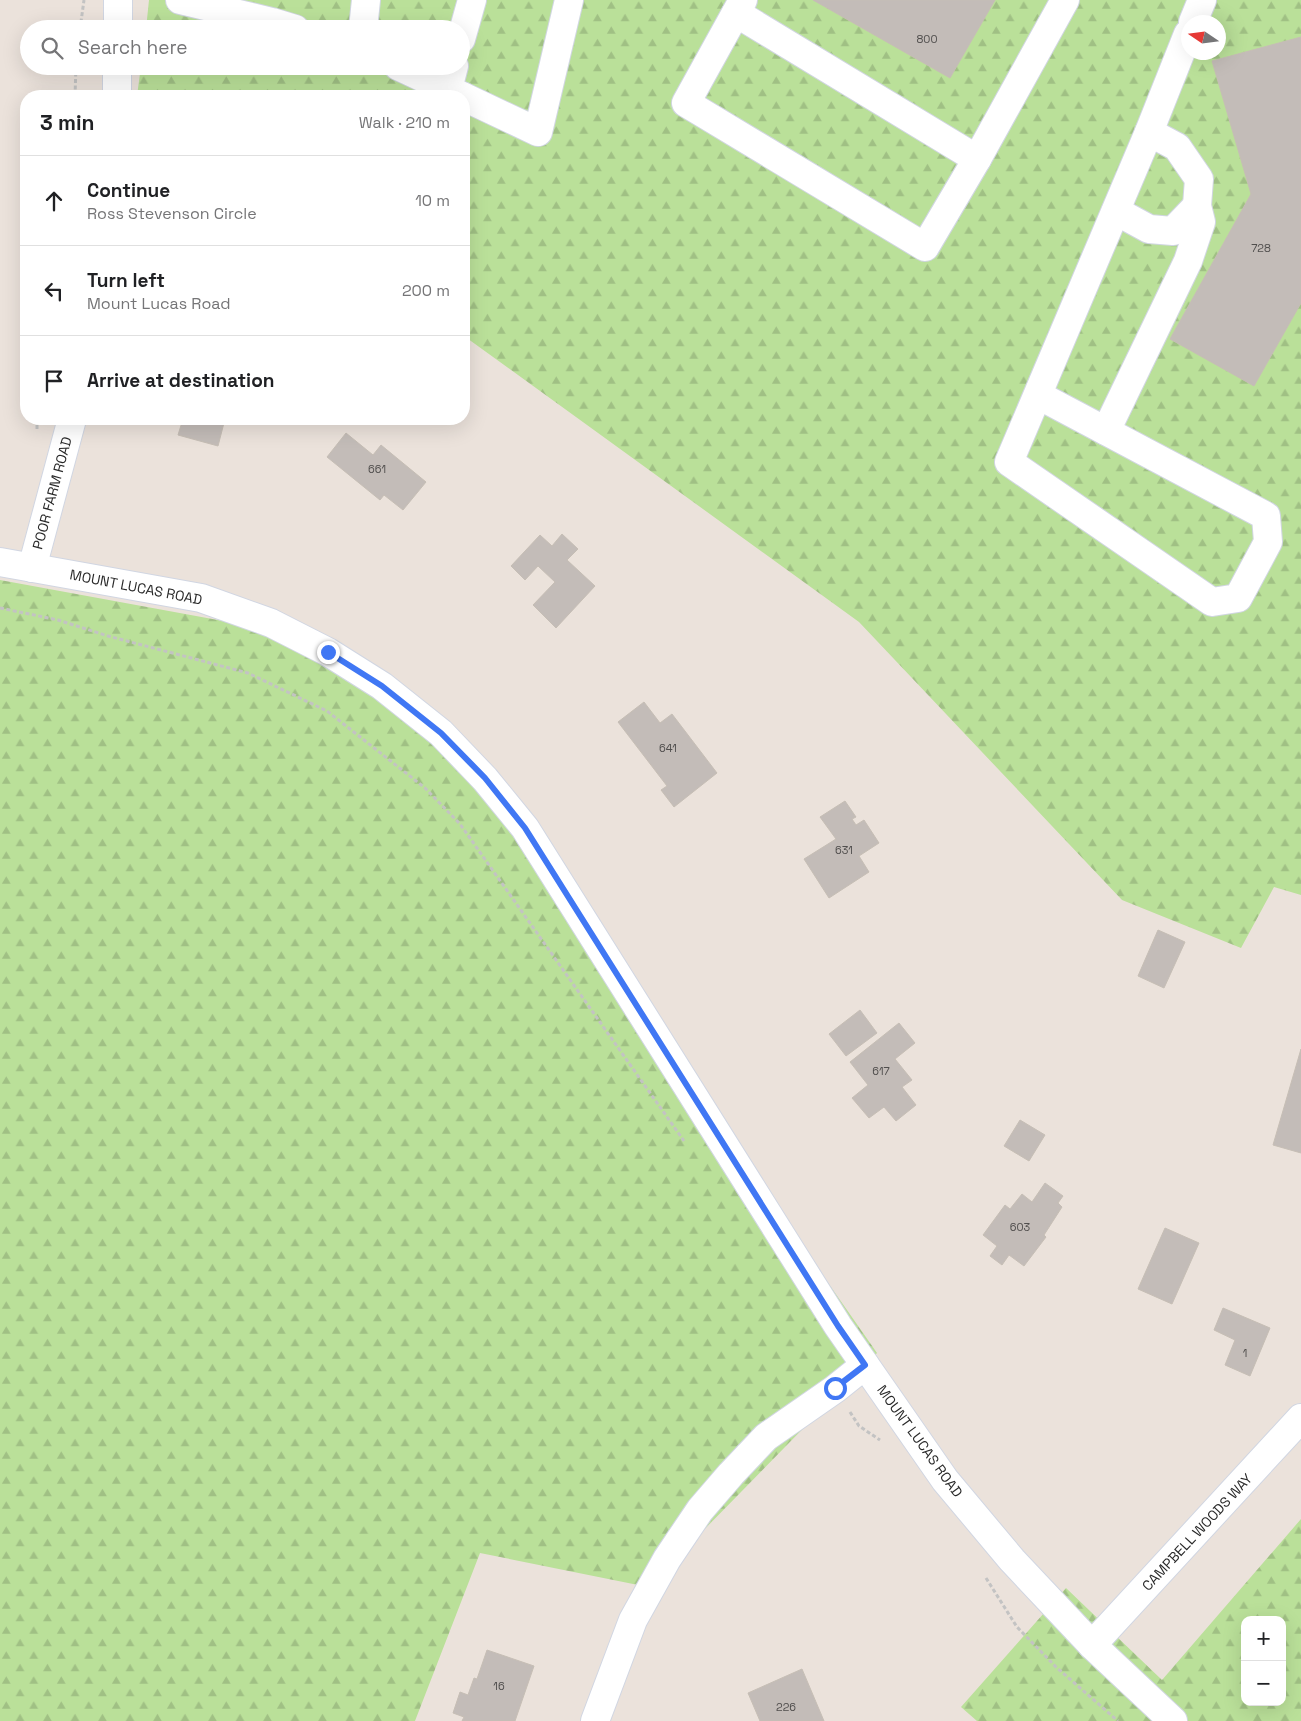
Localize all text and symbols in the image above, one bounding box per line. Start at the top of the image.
north arrow [1181,15,1226,60]
search box [20,20,470,75]
house number: 800 [917,32,937,46]
icon: search [38,34,66,62]
text: Search here [78,35,188,60]
text: 3 min [40,109,95,136]
text: Walk · 210 m [359,112,450,133]
text: Continue [87,178,170,203]
icon: ahead [40,187,68,215]
text: 10 m [415,190,450,211]
text: Ross Stevenson Circle [87,203,257,224]
house number: 728 [1251,241,1271,255]
text: Turn left [87,268,165,293]
icon: left [40,277,68,305]
text: 200 m [402,280,450,301]
text: Mount Lucas Road [87,293,231,314]
icon: arrive [40,367,68,395]
text: Arrive at destination [87,368,275,393]
street label: POOR FARM ROAD [28,435,76,551]
house number: 661 [368,462,386,476]
street label: MOUNT LUCAS ROAD [68,565,204,609]
route end [317,641,340,664]
house number: 641 [659,741,677,755]
house number: 631 [835,843,853,857]
house number: 617 [872,1064,890,1078]
house number: 603 [1010,1220,1031,1234]
house number: 1 [1243,1346,1247,1360]
route start [824,1377,847,1400]
street label: MOUNT LUCAS ROAD [873,1381,967,1501]
street label: CAMPBELL WOODS WAY [1138,1469,1256,1594]
map controls [1241,1616,1286,1706]
button: + [1241,1616,1286,1661]
button: − [1241,1661,1286,1706]
house number: 16 [493,1679,505,1693]
house number: 226 [776,1700,796,1714]

